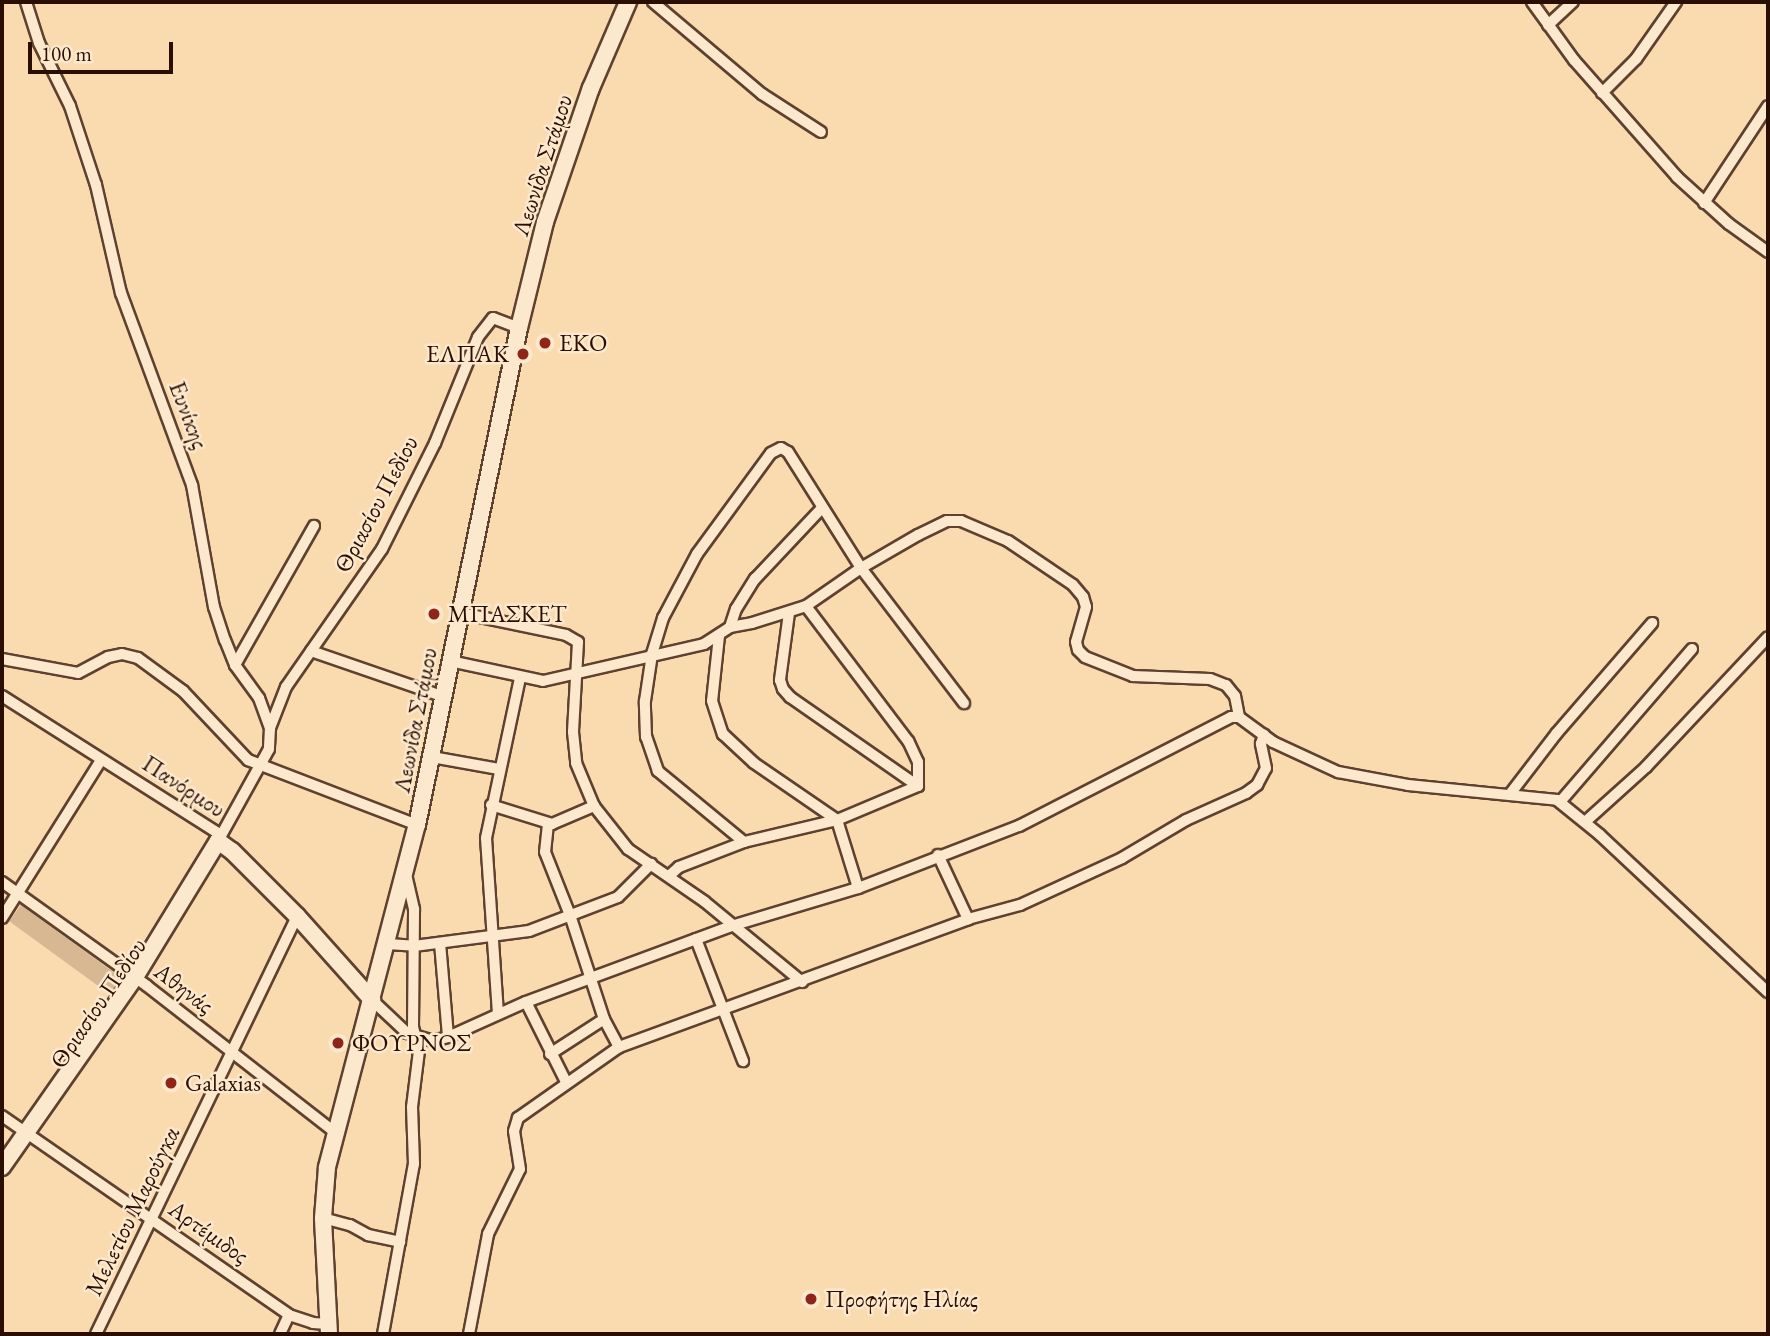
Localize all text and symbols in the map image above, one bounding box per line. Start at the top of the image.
scale bar [32,28,177,72]
text: 100 m [41,40,92,67]
street label: Λεωνίδα Στάμου [506,91,578,239]
place label: EKO [559,329,607,357]
marker: EKO [537,335,553,351]
place label: ΕΛΠΑΚ [426,340,509,368]
marker: ΕΛΠΑΚ [515,346,531,362]
street label: Ευνίκης [163,377,215,453]
street label: Θριασίου Πεδίου [328,431,424,577]
place label: ΜΠΑΣΚΕΤ [448,600,567,628]
marker: ΜΠΑΣΚΕΤ [426,606,442,622]
street label: Λεωνίδα Στάμου [387,645,443,795]
street label: Πανόρμου [137,749,231,823]
street label: Θριασίου Πεδίου [44,932,152,1074]
street label: Αθηνάς [149,956,219,1020]
place label: ΦΟΥΡΝΟΣ [352,1029,471,1057]
marker: ΦΟΥΡΝΟΣ [330,1035,346,1051]
place label: Galaxias [185,1069,261,1097]
marker: Galaxias [163,1075,179,1091]
street label: Μελετίου Μαρούγκα [79,1122,185,1300]
street label: Αρτέμιδος [163,1194,255,1270]
place label: Προφήτης Ηλίας [825,1285,978,1313]
marker: Προφήτης Ηλίας [803,1291,819,1307]

